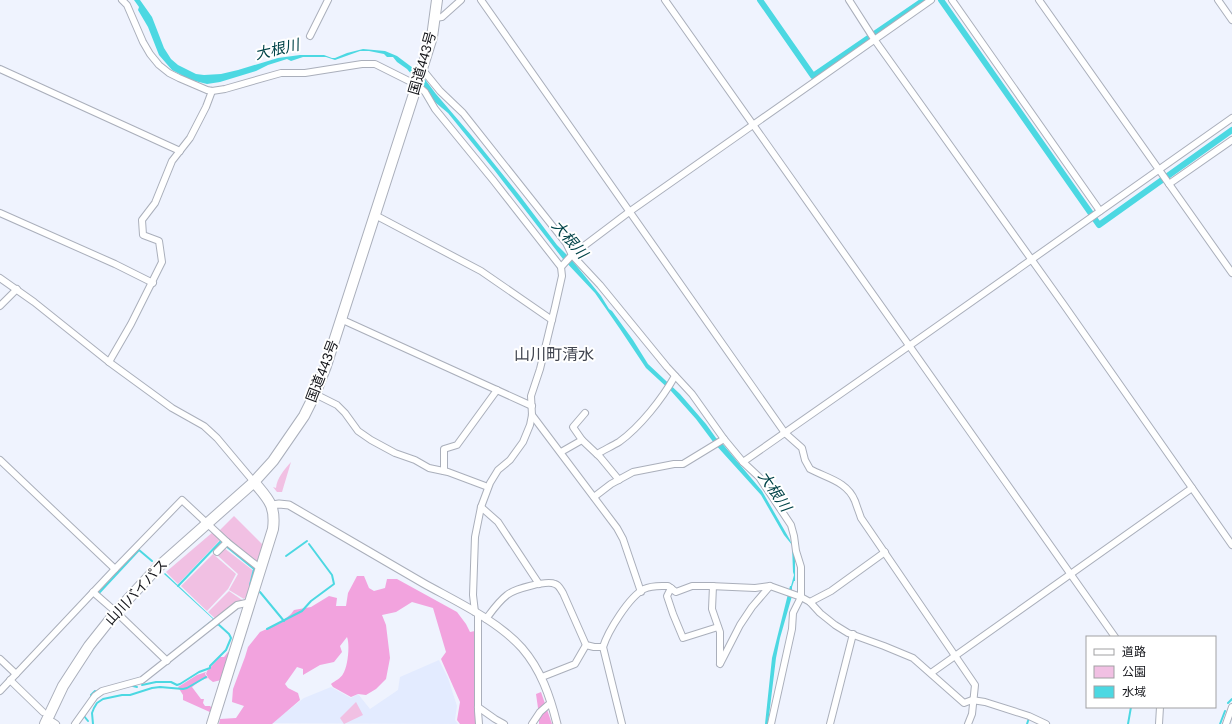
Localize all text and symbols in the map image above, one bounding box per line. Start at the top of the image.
street label: 国道443号 [405,29,439,97]
water label: 大根川 [253,35,303,62]
water label: 大根川 [549,216,592,263]
street label: 国道443号 [303,338,341,404]
district label: 山川町清水 [514,346,594,363]
water label: 大根川 [755,468,796,516]
street label: 山川バイパス [102,556,170,628]
legend [1086,636,1216,708]
text: 道路 [1122,645,1146,659]
text: 公園 [1122,665,1146,679]
text: 水域 [1122,685,1146,699]

